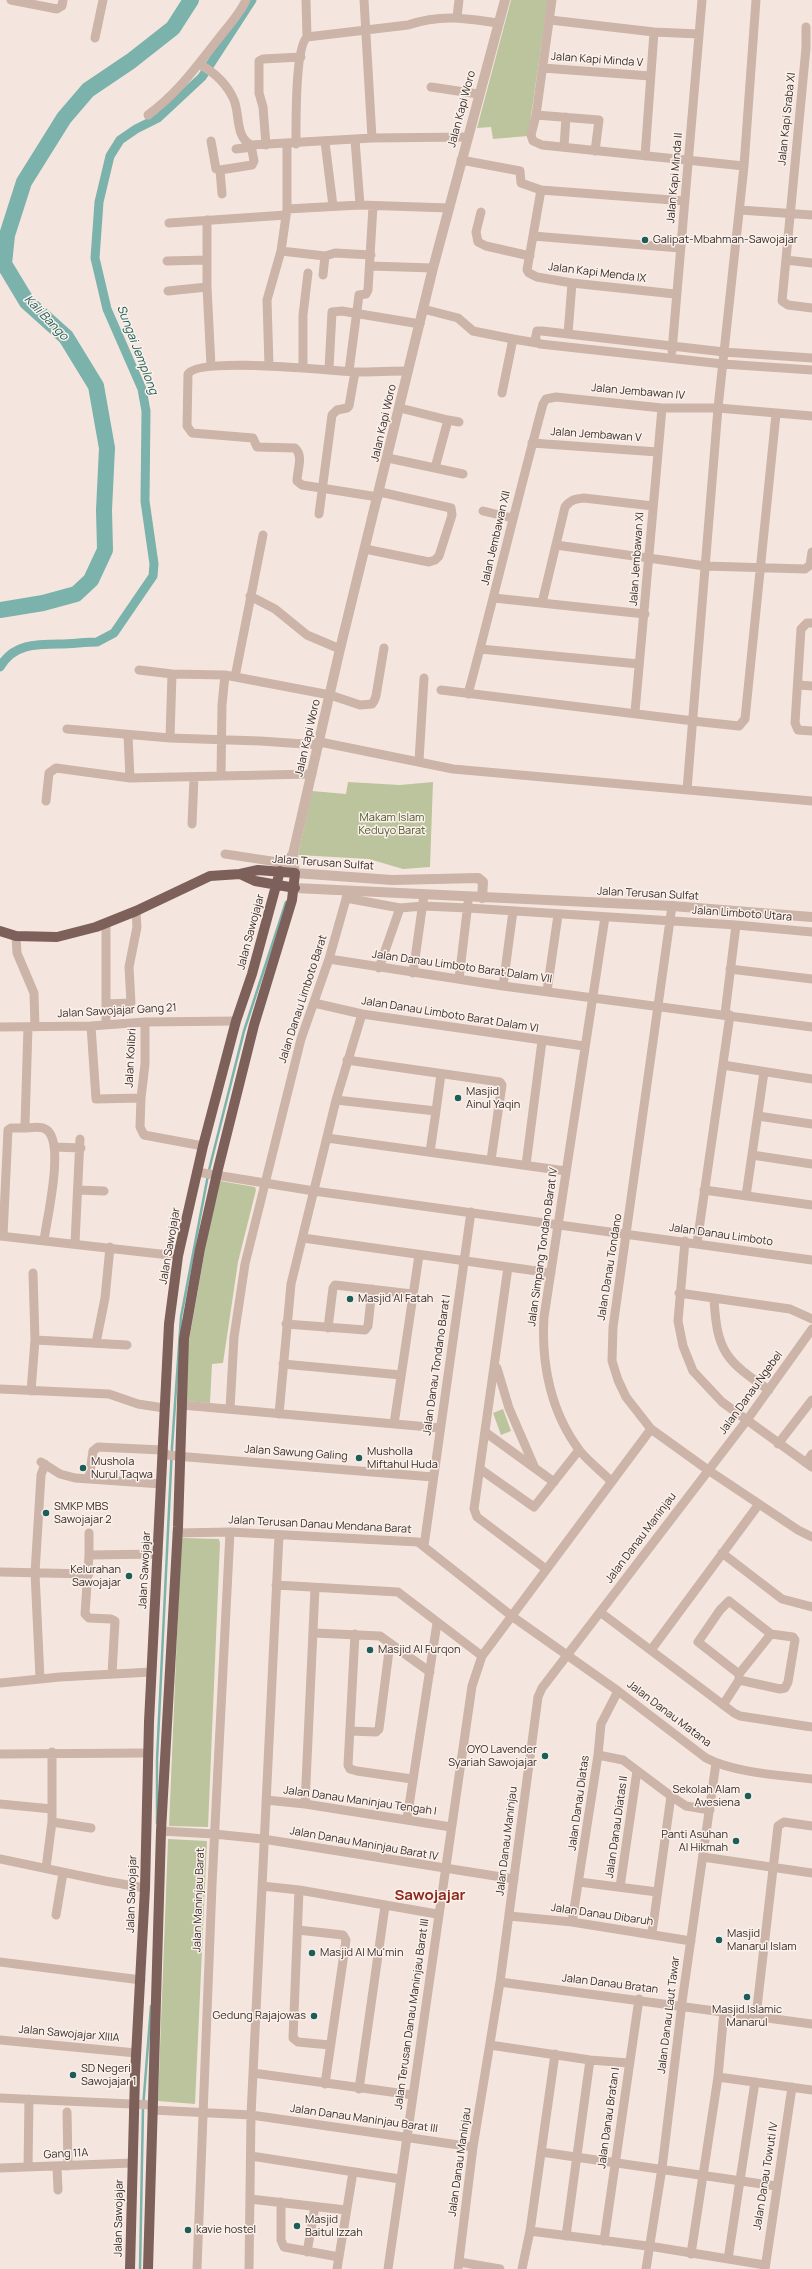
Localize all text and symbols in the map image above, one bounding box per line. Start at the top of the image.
street label: Jalan Kapi Minda V [550,50,644,70]
street label: Jalan Kapi Woro [445,69,479,149]
street label: Jalan Kapi Sraba XI [776,72,798,166]
street label: Jalan Kapi Minda II [664,132,686,224]
place label: Galipat-Mbahman-Sawojajar [653,233,798,247]
marker: Galipat-Mbahman-Sawojajar [640,235,650,245]
street label: Jalan Kapi Menda IX [547,260,647,286]
water label: Kali Bango [21,292,71,344]
water label: Sungai Jemplong [113,303,161,397]
street label: Jalan Jembawan IV [591,381,685,403]
street label: Jalan Kapi Woro [369,383,399,463]
street label: Jalan Jembawan V [550,425,642,445]
street label: Jalan Jembawan XII [479,490,513,586]
street label: Jalan Jembawan XI [627,512,647,606]
street label: Jalan Kapi Woro [293,698,323,778]
park label: Makam Islam Keduyo Barat [359,811,425,837]
street label: Jalan Terusan Sulfat [272,853,374,873]
street label: Jalan Terusan Sulfat [597,885,699,903]
street label: Jalan Sawojajar [235,893,267,971]
street label: Jalan Limboto Utara [692,904,792,924]
street label: Jalan Danau Limboto Barat [276,933,330,1065]
street label: Jalan Danau Limboto Barat Dalam VII [371,948,553,986]
street label: Jalan Danau Limboto Barat Dalam VI [360,994,540,1036]
street label: Jalan Sawojajar Gang 21 [57,1001,177,1021]
street label: Jalan Kolibri [123,1028,139,1088]
place label: Masjid Ainul Yaqin [466,1085,520,1111]
marker: Masjid Ainul Yaqin [453,1093,463,1103]
street label: Jalan Simpang Tondano Barat IV [525,1167,561,1327]
street label: Jalan Sawojajar [157,1207,183,1285]
street label: Jalan Danau Tondano [595,1213,625,1321]
street label: Jalan Danau Limboto [668,1221,774,1249]
place label: Masjid Al Fatah [358,1292,433,1306]
marker: Masjid Al Fatah [345,1294,355,1304]
street label: Jalan Danau Tondano Barat I [421,1294,453,1436]
street label: Jalan Danau Ngebel [716,1349,786,1437]
street label: Jalan Sawung Galing [244,1443,348,1463]
place label: Musholla Miftahul Huda [367,1445,438,1471]
marker: Musholla Miftahul Huda [354,1453,364,1463]
place label: Mushola Nurul Taqwa [91,1455,153,1481]
marker: Mushola Nurul Taqwa [78,1463,88,1473]
street label: Jalan Danau Maninjau [603,1490,679,1586]
place label: SMKP MBS Sawojajar 2 [54,1500,112,1526]
marker: SMKP MBS Sawojajar 2 [41,1508,51,1518]
street label: Jalan Terusan Danau Mendana Barat [228,1514,412,1536]
street label: Jalan Sawojajar [136,1531,154,1609]
place label: Kelurahan Sawojajar [70,1563,121,1589]
marker: Kelurahan Sawojajar [124,1571,134,1581]
place label: Masjid Al Furqon [378,1643,461,1657]
marker: Masjid Al Furqon [365,1645,375,1655]
street label: Jalan Danau Matana [624,1678,714,1750]
place label: OYO Lavender Syariah Sawojajar [448,1743,537,1769]
marker: OYO Lavender Syariah Sawojajar [540,1751,550,1761]
street label: Jalan Danau Diatas [566,1755,592,1851]
street label: Jalan Danau Diatas II [603,1775,631,1879]
place label: Sekolah Alam Avesiena [673,1783,740,1809]
street label: Jalan Danau Maninjau Tengah I [283,1784,437,1818]
street label: Jalan Danau Maninjau [494,1786,520,1896]
marker: Sekolah Alam Avesiena [743,1791,753,1801]
street label: Jalan Danau Maninjau Barat IV [289,1824,439,1864]
place label: Panti Asuhan Al Hikmah [661,1828,728,1854]
marker: Panti Asuhan Al Hikmah [731,1836,741,1846]
street label: Jalan Maninjau Barat [191,1848,207,1952]
street label: Jalan Sawojajar [124,1855,140,1933]
district label: Sawojajar [394,1887,466,1905]
street label: Jalan Danau Dibaruh [550,1901,654,1929]
street label: Jalan Terusan Danau Maninjau Barat III [392,1918,432,2110]
place label: Masjid Manarul Islam [727,1927,797,1953]
marker: Masjid Manarul Islam [714,1935,724,1945]
place label: Masjid Al Mu'min [320,1946,403,1960]
marker: Masjid Al Mu'min [307,1948,317,1958]
street label: Jalan Danau Laut Tawar [655,1956,683,2074]
street label: Jalan Danau Bratan [561,1972,659,1996]
marker: Masjid Islamic Manarul [742,1992,752,2002]
place label: Masjid Islamic Manarul [712,2003,782,2029]
place label: Gedung Rajajowas [213,2009,306,2023]
marker: Gedung Rajajowas [309,2011,319,2021]
street label: Jalan Sawojajar XIIIA [18,2023,120,2045]
place label: SD Negeri Sawojajar 1 [81,2062,137,2088]
street label: Jalan Danau Bratan I [595,2067,623,2169]
marker: SD Negeri Sawojajar 1 [68,2070,78,2080]
street label: Jalan Danau Maninjau Barat III [289,2102,439,2136]
street label: Jalan Danau Maninjau [446,2107,474,2217]
street label: Jalan Danau Towuti IV [751,2121,781,2231]
street label: Gang 11A [43,2146,89,2162]
street label: Jalan Sawojajar [112,2179,126,2257]
place label: Masjid Baitul Izzah [305,2213,363,2239]
marker: Masjid Baitul Izzah [292,2221,302,2231]
place label: kavie hostel [196,2223,256,2237]
marker: kavie hostel [183,2225,193,2235]

